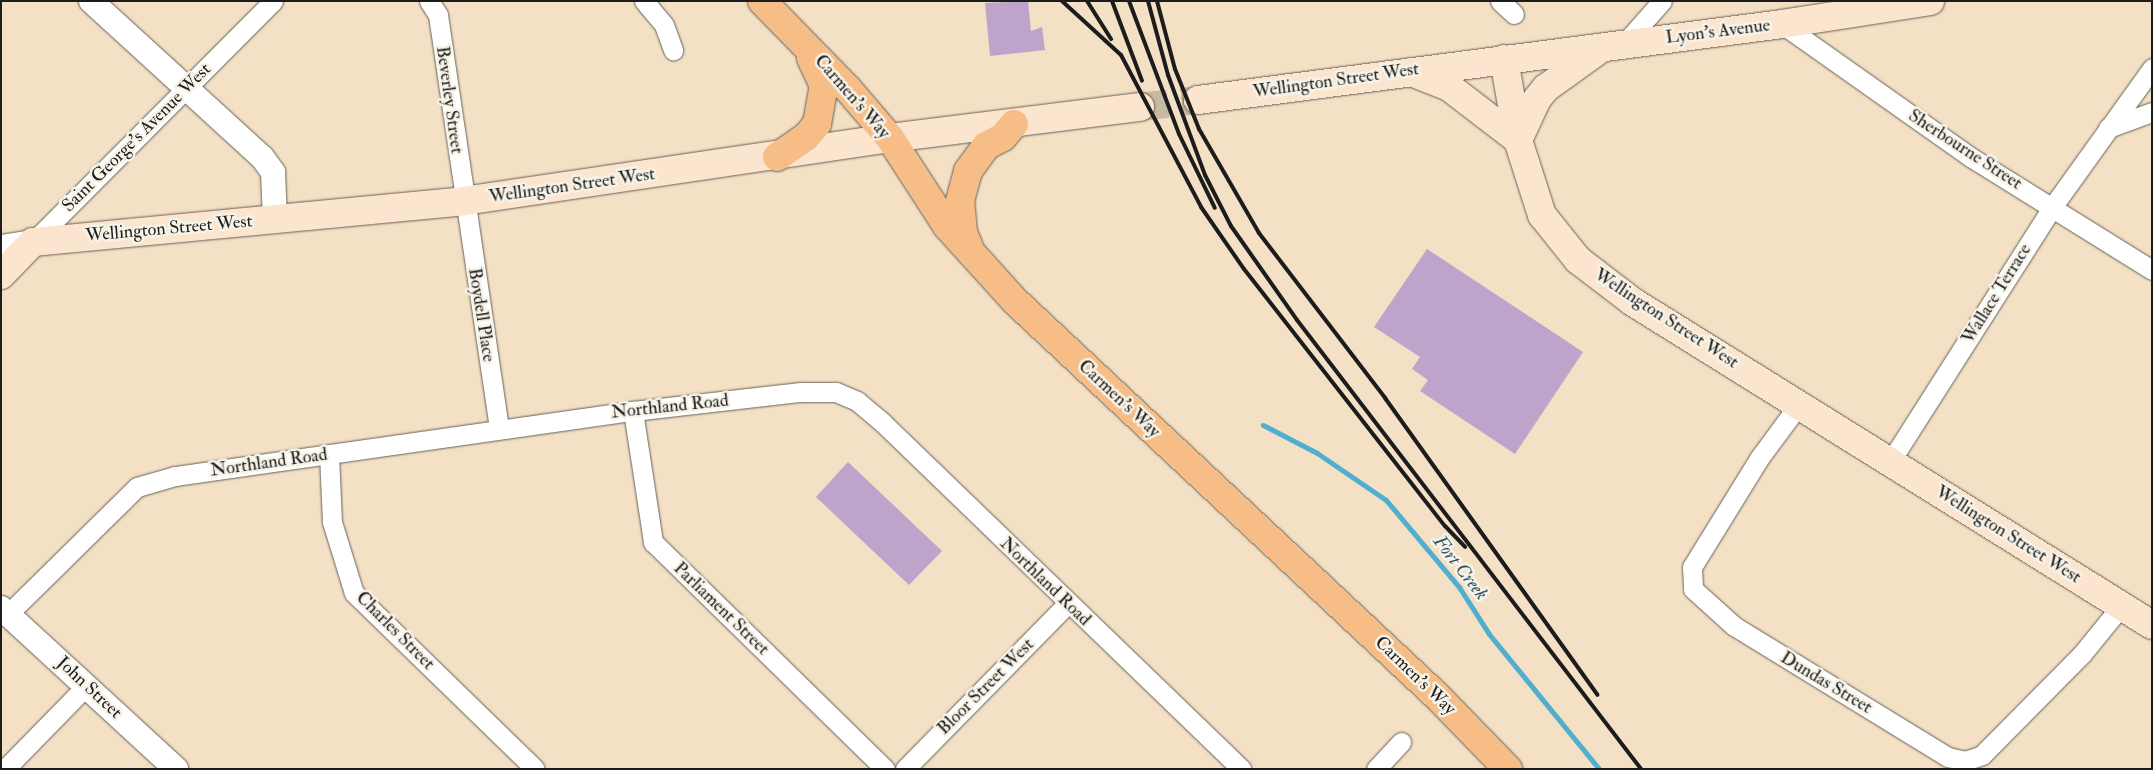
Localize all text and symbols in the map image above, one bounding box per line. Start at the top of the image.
street label: Lyon's Avenue [1665,15,1771,49]
street label: Beverley Street [431,45,467,155]
street label: Carmen's Way [810,51,894,143]
street label: Saint George's Avenue West [58,59,216,217]
street label: Wellington Street West [1252,59,1420,103]
street label: Sherbourne Street [1904,105,2026,195]
street label: Wellington Street West [488,164,656,208]
street label: Wellington Street West [85,211,253,247]
street label: Wallace Terrace [1958,240,2036,348]
street label: Wellington Street West [1590,264,1742,374]
street label: Boydell Place [463,266,499,364]
street label: Carmen's Way [1074,356,1164,442]
street label: Northland Road [610,390,730,424]
street label: Northland Road [209,444,329,482]
street label: Wellington Street West [1931,482,2085,588]
water label: Fort Creek [1428,531,1492,605]
street label: Northland Road [995,533,1095,631]
street label: Parliament Street [669,558,773,660]
street label: Charles Street [351,587,439,675]
street label: Carmen's Way [1370,632,1460,720]
street label: Bloor Street West [933,634,1039,740]
street label: Dundas Street [1776,647,1876,719]
street label: John Street [52,652,126,724]

